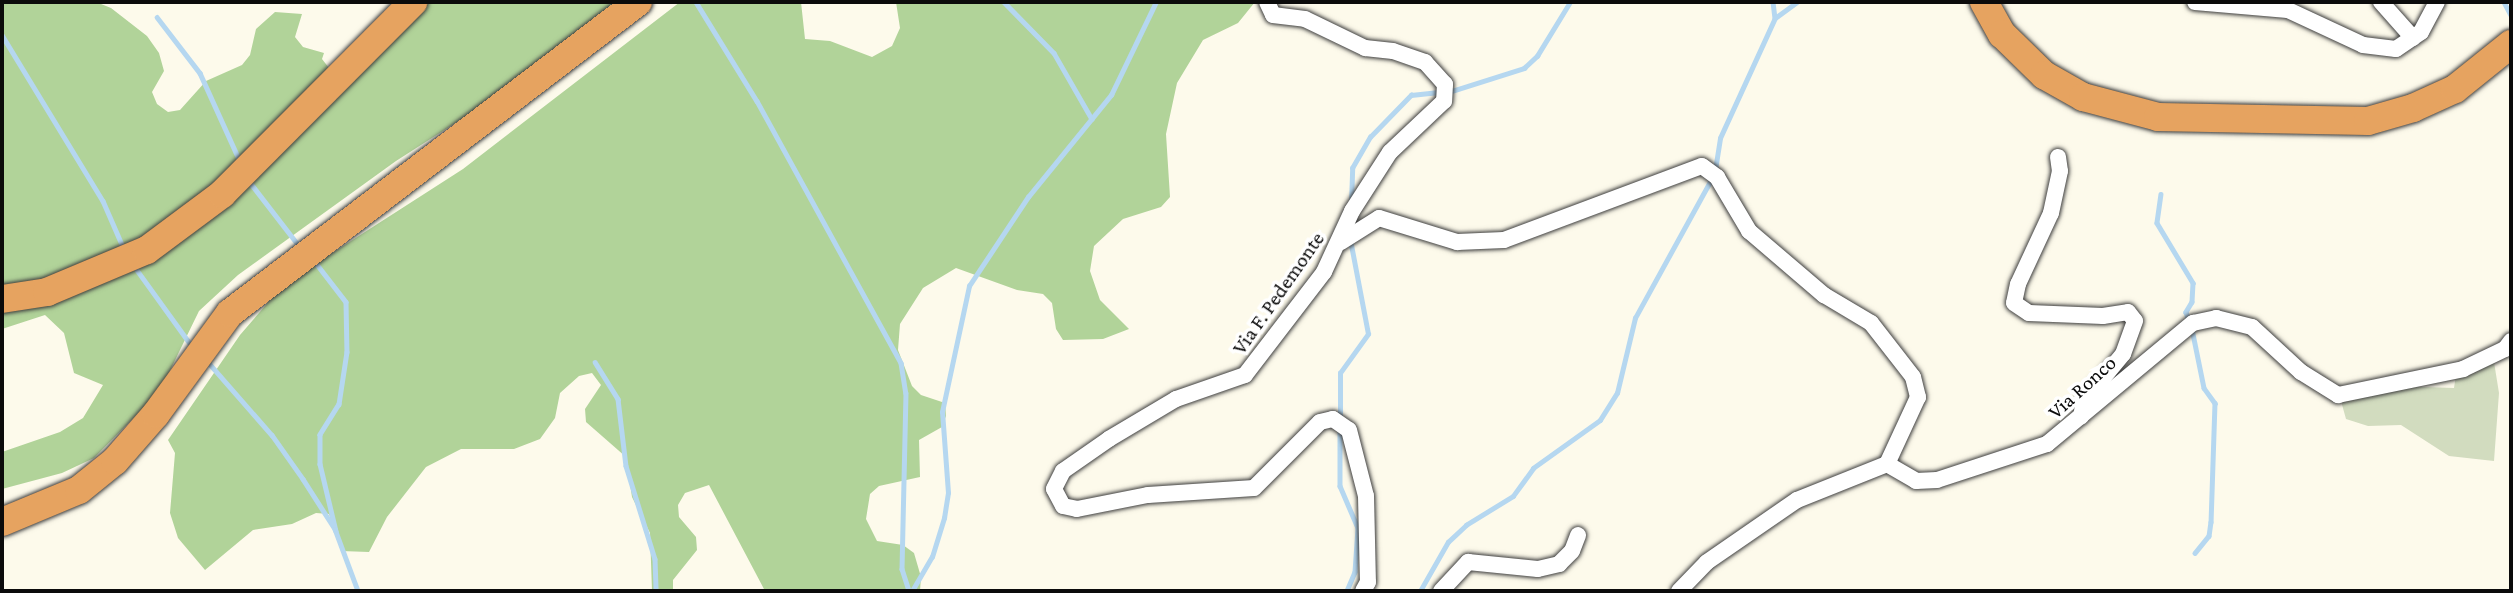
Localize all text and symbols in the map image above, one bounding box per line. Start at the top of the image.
street label: Via F. Pedemonte [1226,227,1330,359]
street label: Via Ronco [2043,350,2121,424]

